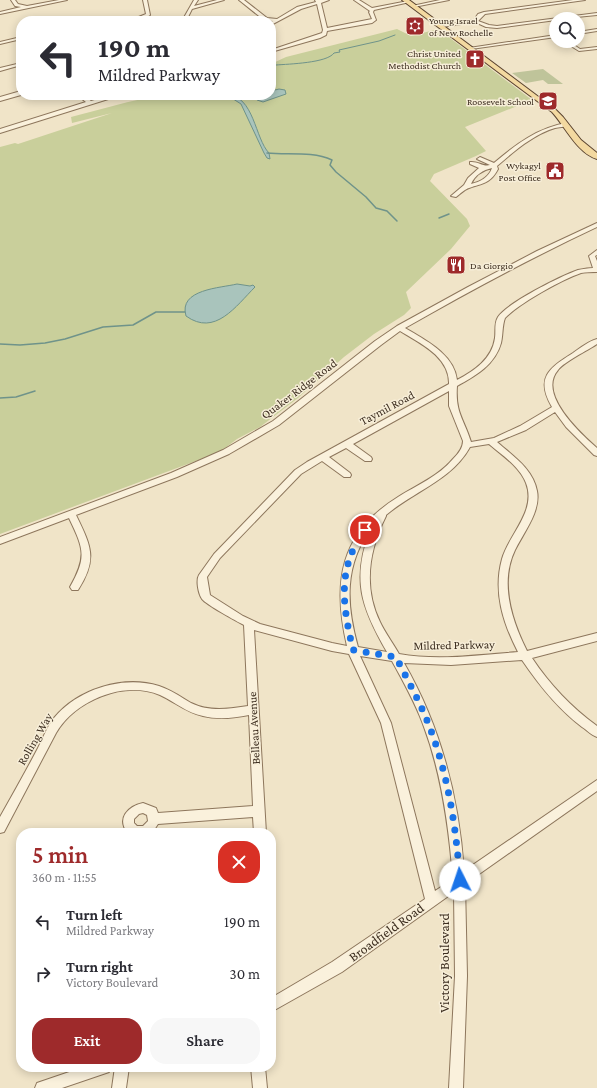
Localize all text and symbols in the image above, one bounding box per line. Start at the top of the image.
map controls [549,12,585,48]
button: search [549,12,585,48]
synagogue icon: Young Israel of New Rochelle [404,15,426,37]
place label: Young Israel of New Rochelle [429,15,493,38]
icon: left [32,32,84,84]
text: 190 m [98,32,170,63]
place label: Christ United Methodist Church [388,48,462,71]
church icon: Christ United Methodist Church [464,48,486,70]
text: Mildred Parkway [98,65,220,85]
school or university icon: Roosevelt School [537,90,559,112]
place label: Roosevelt School [467,96,534,107]
place label: Wykagyl Post Office [499,160,542,183]
public building icon: Wykagyl Post Office [544,160,566,182]
restaurant icon: Da Giorgio [445,254,467,276]
place label: Da Giorgio [470,260,513,271]
street label: Quaker Ridge Road [258,356,340,422]
street label: Taymil Road [357,387,417,428]
pin [348,513,382,547]
icon: arrive [354,519,376,541]
street label: Mildred Parkway [413,637,495,653]
street label: Belleau Avenue [245,691,263,765]
street label: Rolling Way [14,710,56,768]
text: 5 min [32,841,88,868]
button: close [218,841,260,883]
position arrow [439,859,481,901]
text: 360 m · 11:55 [32,870,97,885]
street label: Broadfield Road [345,899,427,965]
text: Turn left [66,907,122,923]
icon: left [32,911,54,933]
street label: Victory Boulevard [436,913,452,1013]
text: 190 m [224,914,260,930]
text: Mildred Parkway [66,923,154,938]
text: Turn right [66,959,133,975]
icon: right [32,963,54,985]
text: 30 m [230,966,260,982]
text: Victory Boulevard [66,975,158,990]
button: Exit [32,1018,142,1064]
button: Share [150,1018,260,1064]

